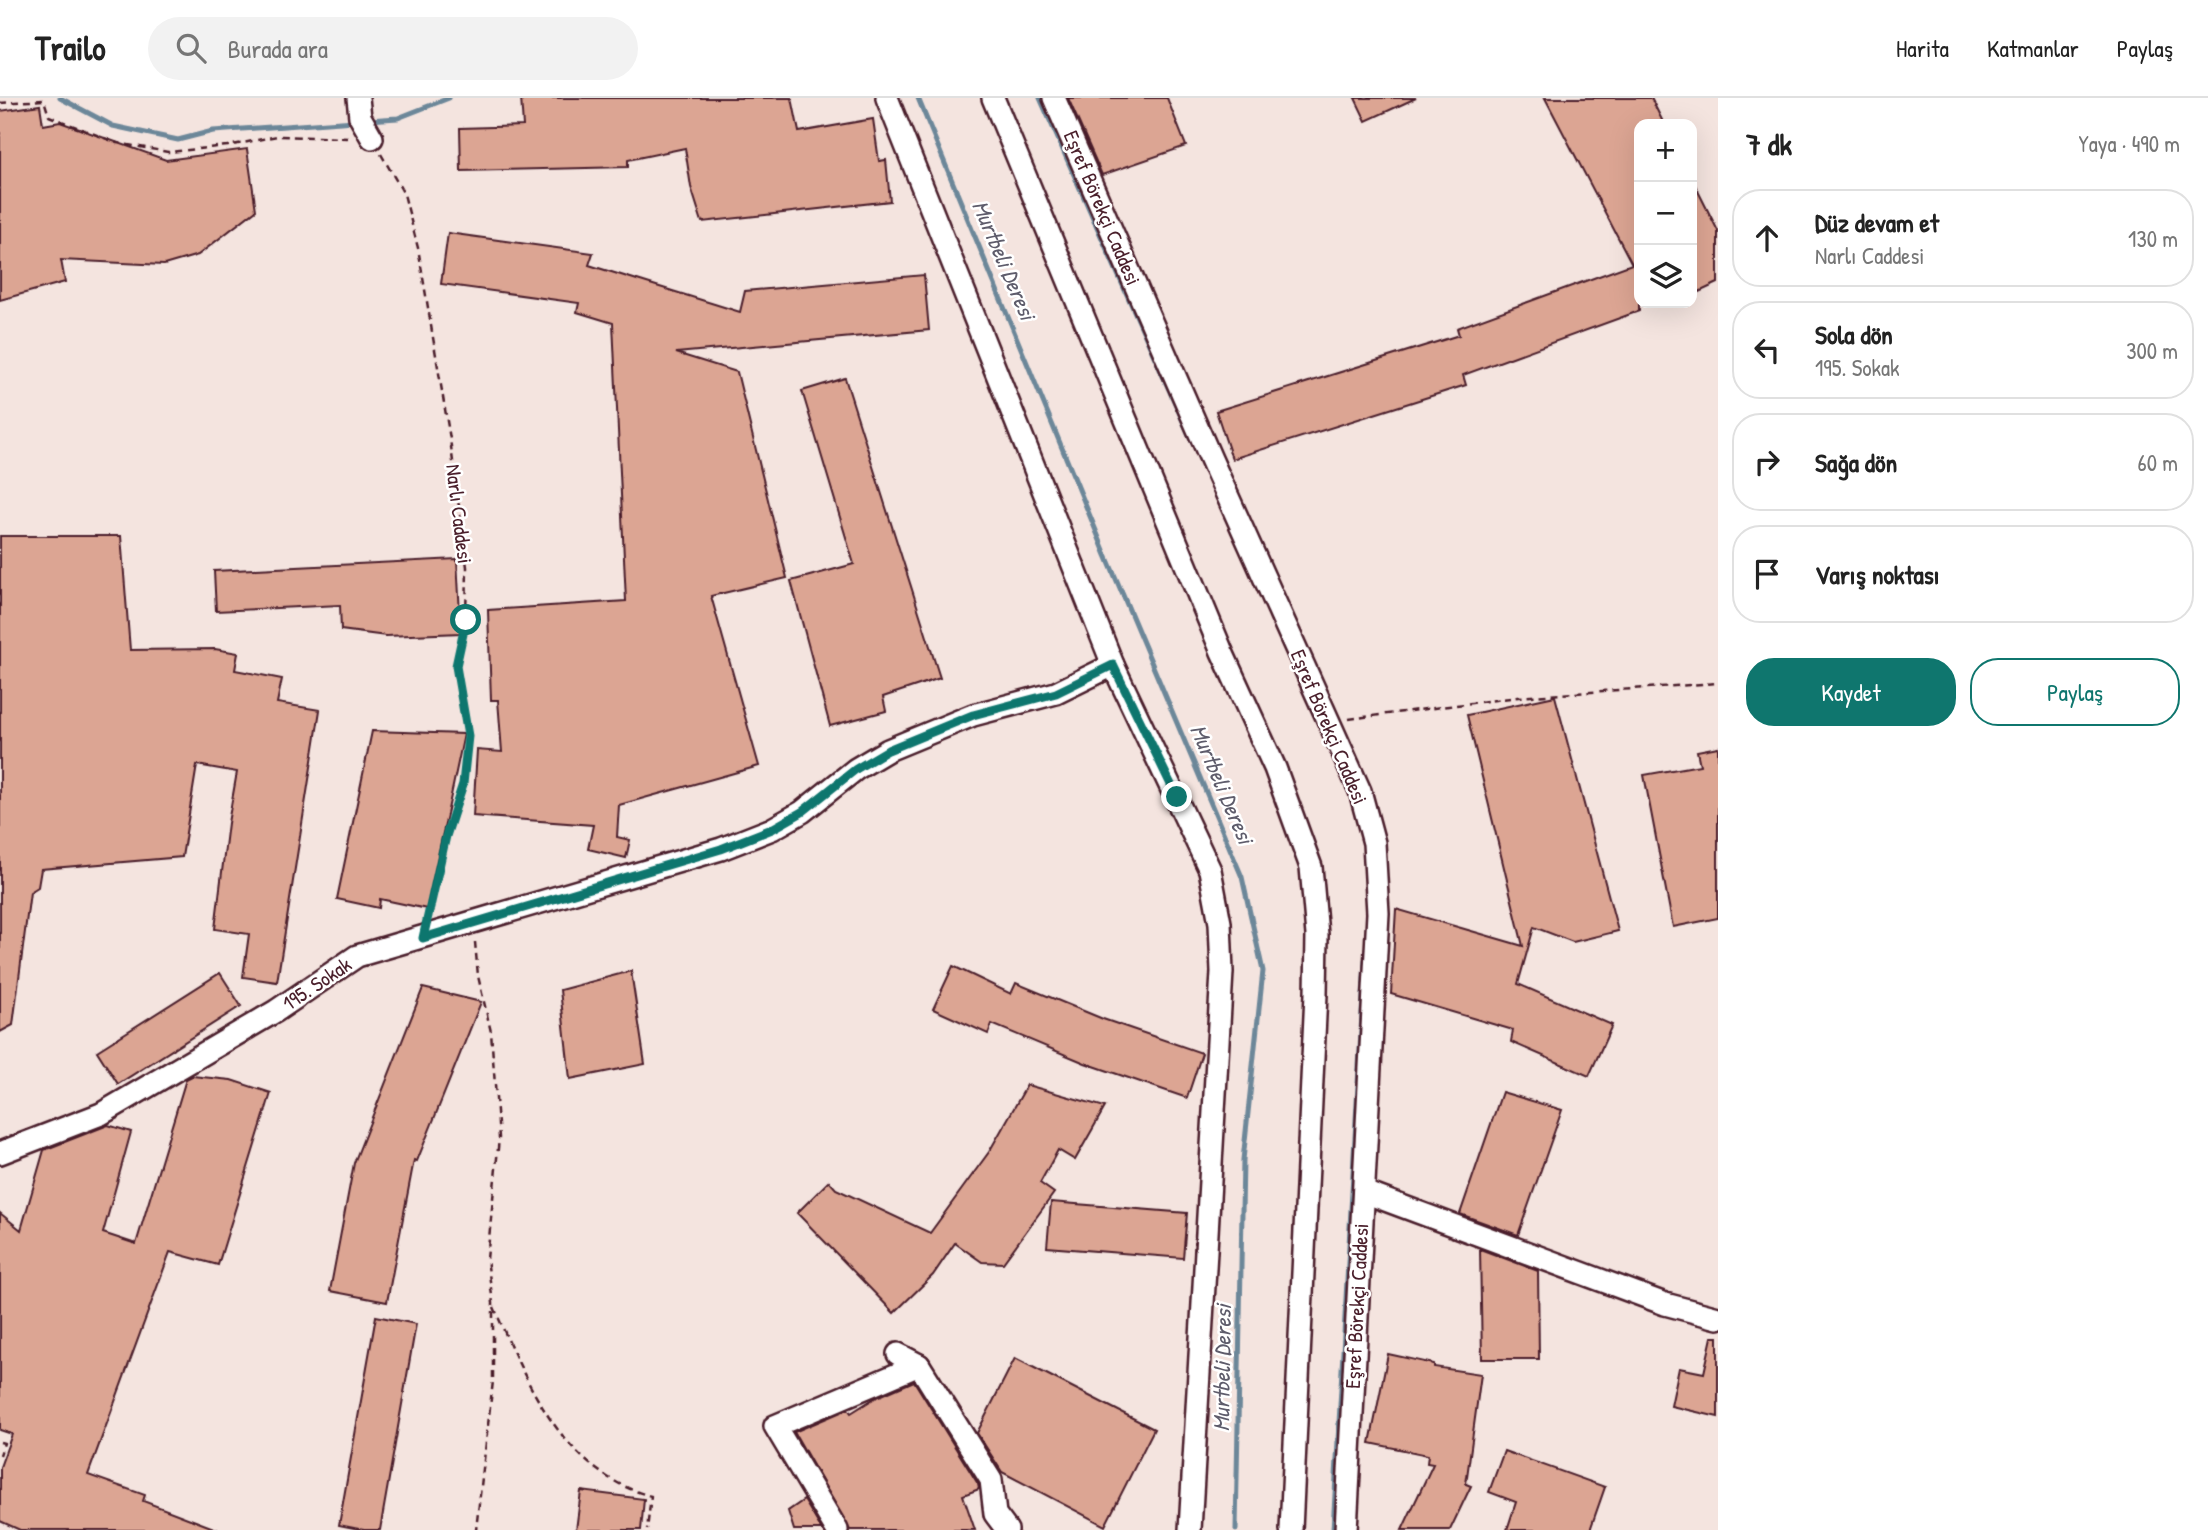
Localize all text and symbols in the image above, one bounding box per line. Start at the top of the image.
search box [148,17,638,80]
text: Trailo [35,26,106,70]
icon: search [172,29,210,67]
text: Burada ara [228,31,328,66]
text: Harita [1896,32,1949,64]
text: Katmanlar [1987,32,2079,64]
text: Paylaş [2117,32,2173,64]
map controls [1634,119,1697,308]
button: + [1634,119,1697,182]
text: 7 dk [1746,124,1792,164]
street label: Eşref Börekçi Caddesi [1057,126,1148,290]
text: Yaya · 490 m [2079,128,2180,159]
button: − [1634,182,1697,245]
water label: Murtbeli Deresi [965,195,1044,326]
text: Düz devam et [1815,205,1939,240]
icon: ahead [1748,219,1786,257]
text: 130 m [2128,223,2178,254]
text: Narlı Caddesi [1815,240,1924,271]
button: layers [1634,245,1697,308]
text: Sola dön [1815,317,1893,352]
icon: left [1748,331,1786,369]
text: 300 m [2126,335,2178,366]
text: 195. Sokak [1815,352,1900,383]
icon: right [1748,443,1786,481]
text: Sağa dön [1815,445,1897,480]
text: 60 m [2138,447,2178,478]
street label: Narlı Caddesi [439,463,480,565]
icon: arrive [1748,555,1786,593]
text: Varış noktası [1815,557,1940,592]
route start [450,604,481,635]
street label: Eşref Börekçi Caddesi [1284,645,1375,809]
button: Kaydet [1746,658,1956,726]
button: Paylaş [1970,658,2180,726]
water label: Murtbeli Deresi [1183,719,1262,850]
route end [1161,781,1192,812]
street label: 195. Sokak [277,950,357,1017]
street label: Eşref Börekçi Caddesi [1338,1223,1375,1389]
water label: Murtbeli Deresi [1205,1302,1238,1432]

